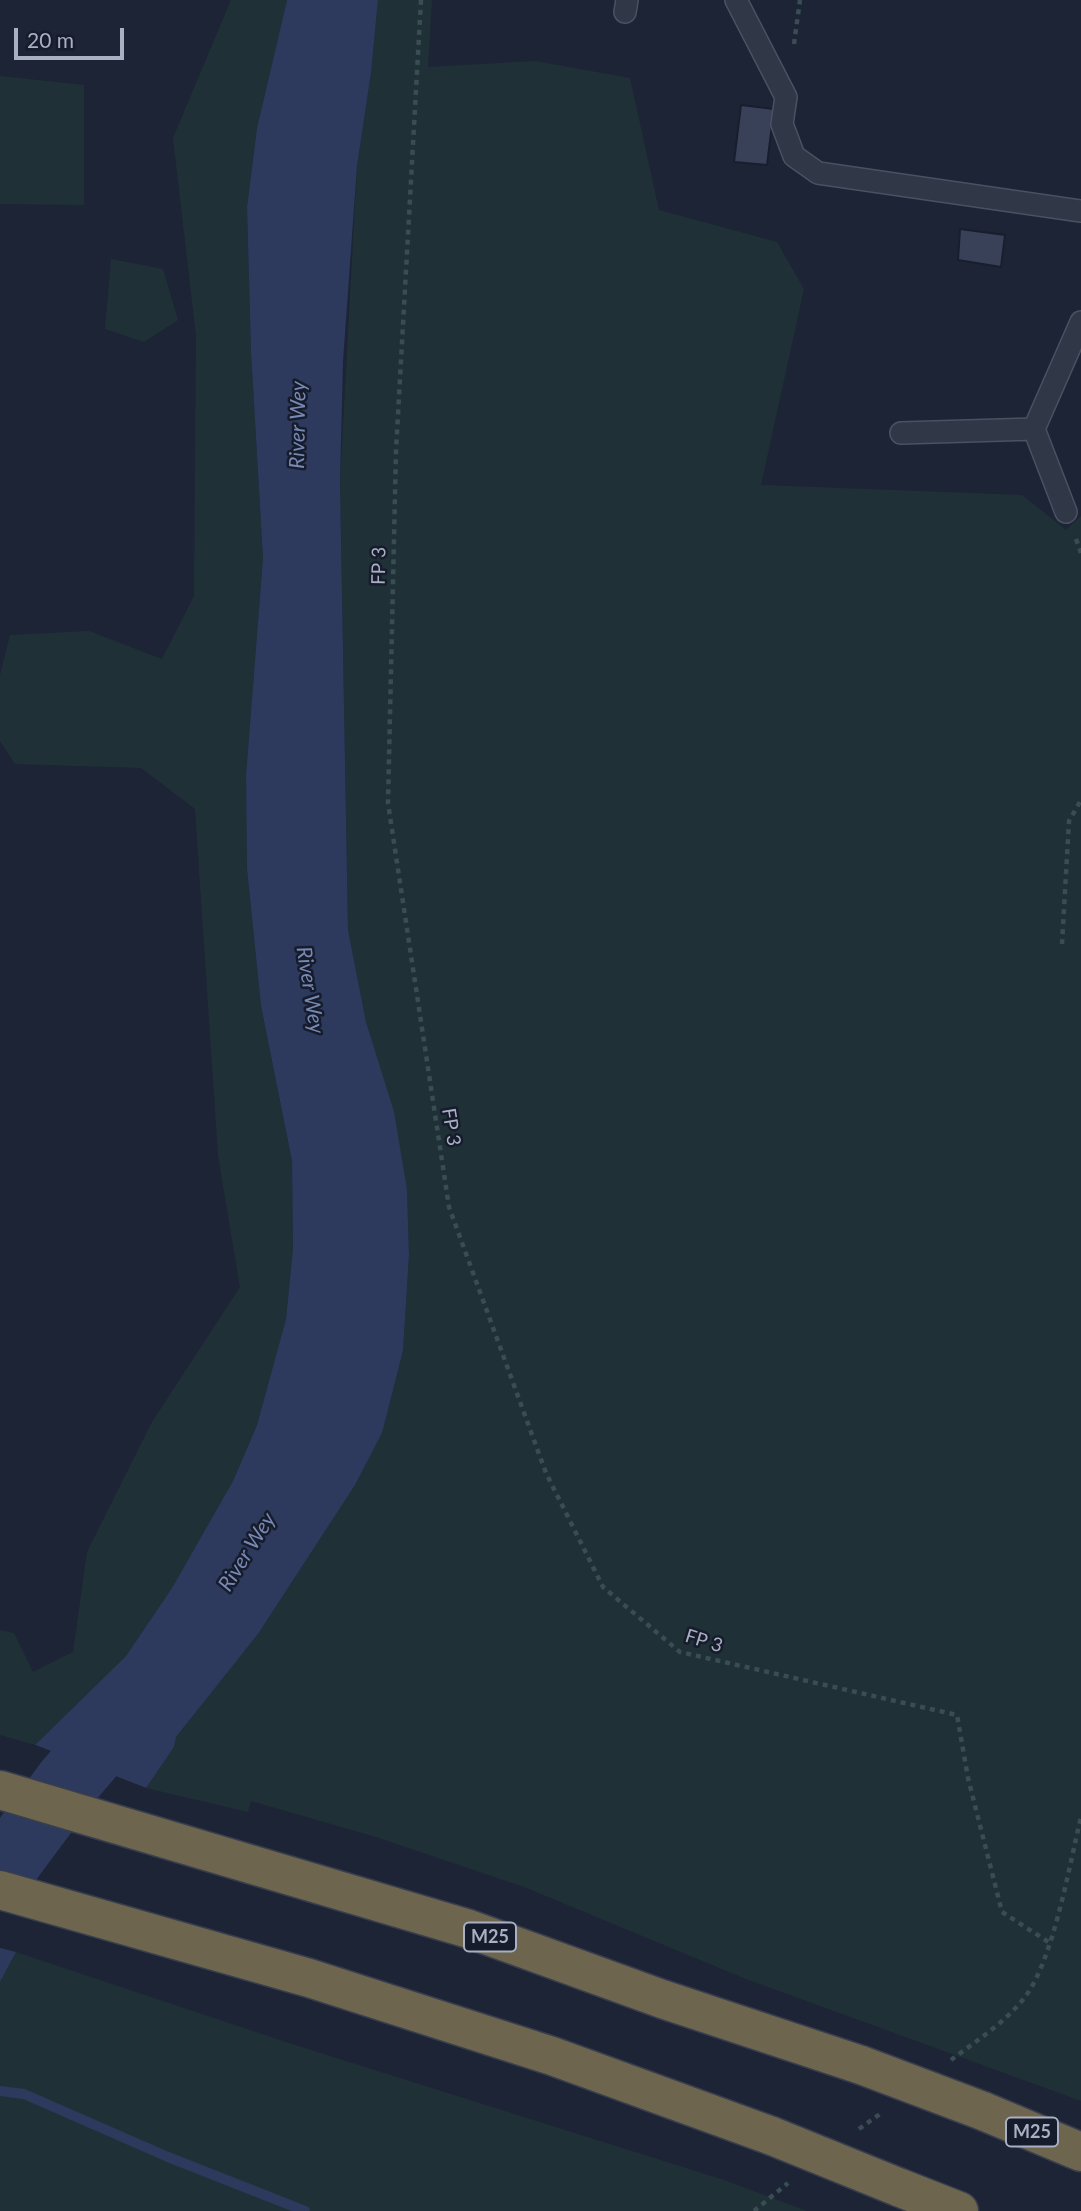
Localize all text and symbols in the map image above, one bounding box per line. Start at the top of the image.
scale bar [18,14,128,58]
text: 20 m [27,27,74,52]
water label: River Wey [285,381,311,469]
street label: FP 3 [367,547,391,585]
water label: River Wey [291,945,329,1035]
street label: FP 3 [437,1106,465,1148]
water label: River Wey [213,1508,281,1596]
street label: FP 3 [682,1625,726,1657]
road number: M25 [464,1923,516,1952]
road number: M25 [1006,2118,1058,2146]

